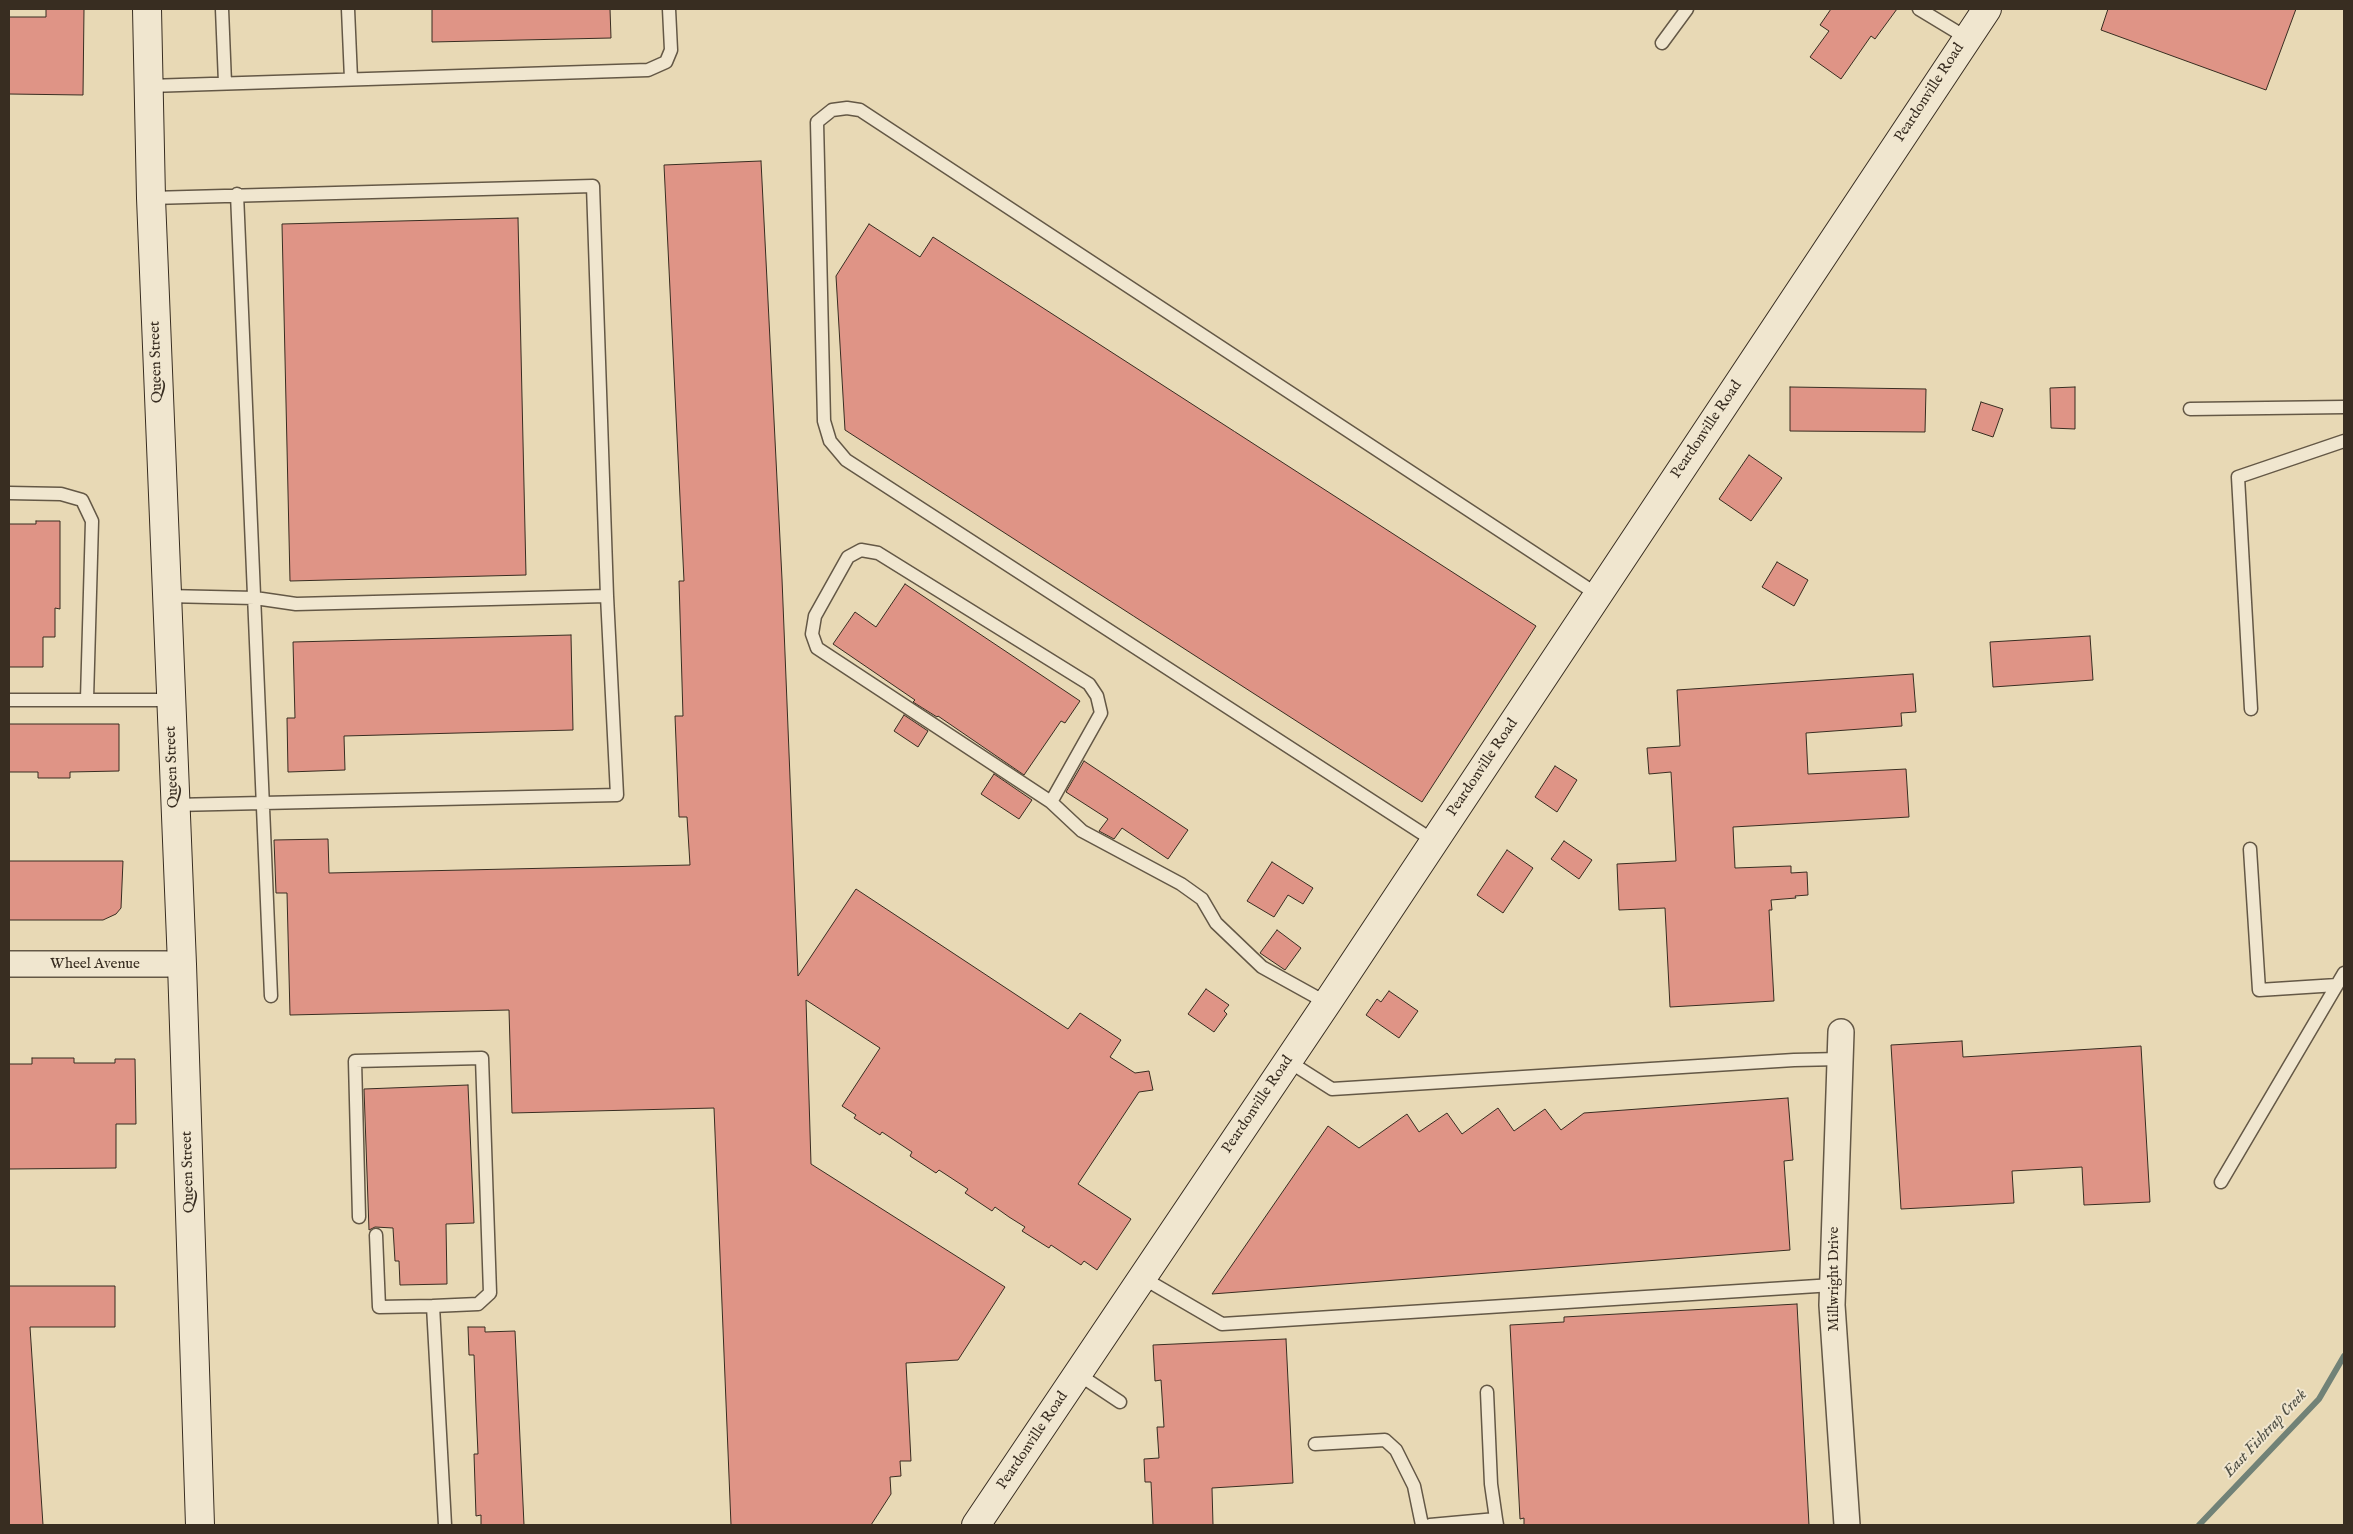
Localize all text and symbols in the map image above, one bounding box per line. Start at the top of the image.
street label: Peardonville Road [1891,40,1969,146]
street label: Queen Street [147,321,167,403]
street label: Peardonville Road [1668,378,1746,482]
street label: Peardonville Road [1444,716,1522,820]
street label: Queen Street [163,726,183,808]
street label: Wheel Avenue [50,956,140,974]
street label: Peardonville Road [1219,1053,1297,1157]
street label: Queen Street [179,1131,199,1213]
street label: Millwright Drive [1826,1227,1844,1331]
water label: East Fishtrap Creek [2220,1386,2312,1482]
street label: Peardonville Road [994,1389,1072,1493]

